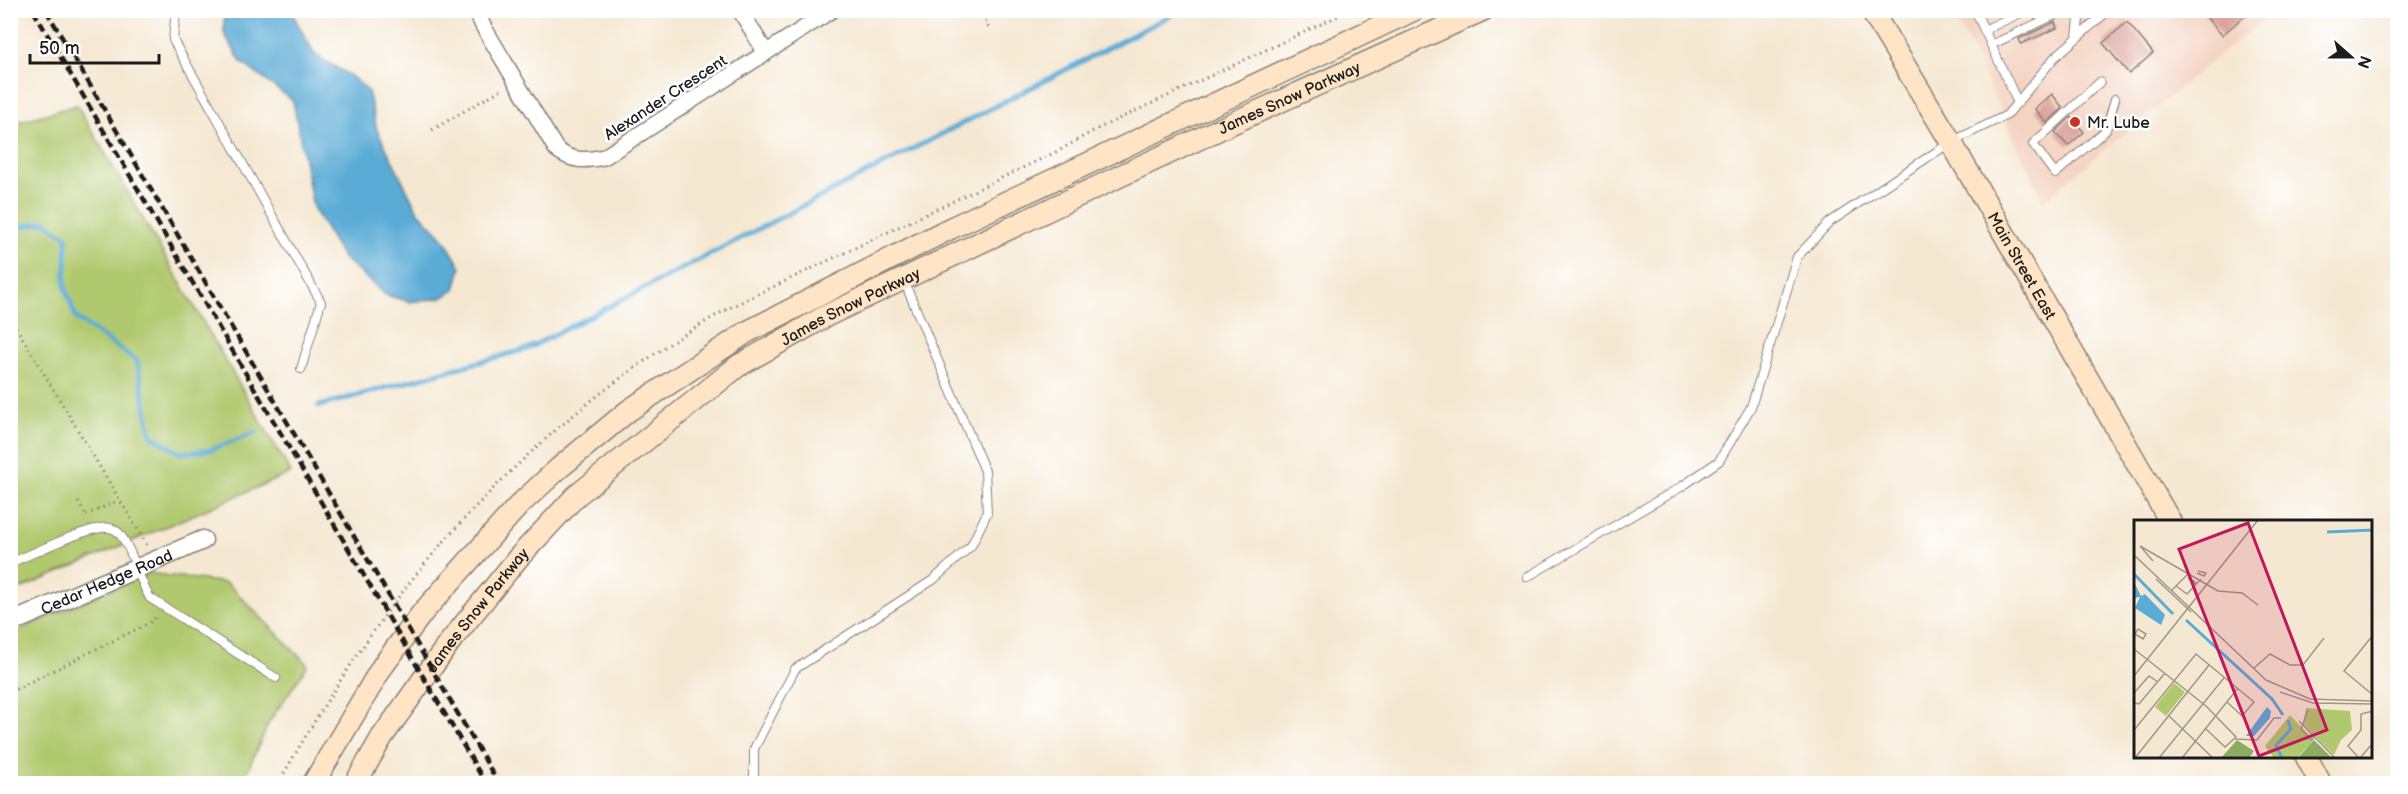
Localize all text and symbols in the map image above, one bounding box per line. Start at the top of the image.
scale bar [30,27,159,65]
north arrow [2321,27,2381,87]
text: 50 m [39,38,80,59]
street label: Alexander Crescent [601,51,731,145]
text: N [2353,53,2375,71]
street label: James Snow Parkway [1216,58,1364,139]
place label: Mr. Lube [2087,114,2150,133]
marker: Mr. Lube [2068,115,2082,129]
street label: Main Street East [1983,209,2059,323]
street label: James Snow Parkway [778,264,924,351]
inset map [2134,520,2372,758]
street label: James Snow Parkway [423,544,534,677]
street label: Cedar Hedge Road [38,546,176,620]

